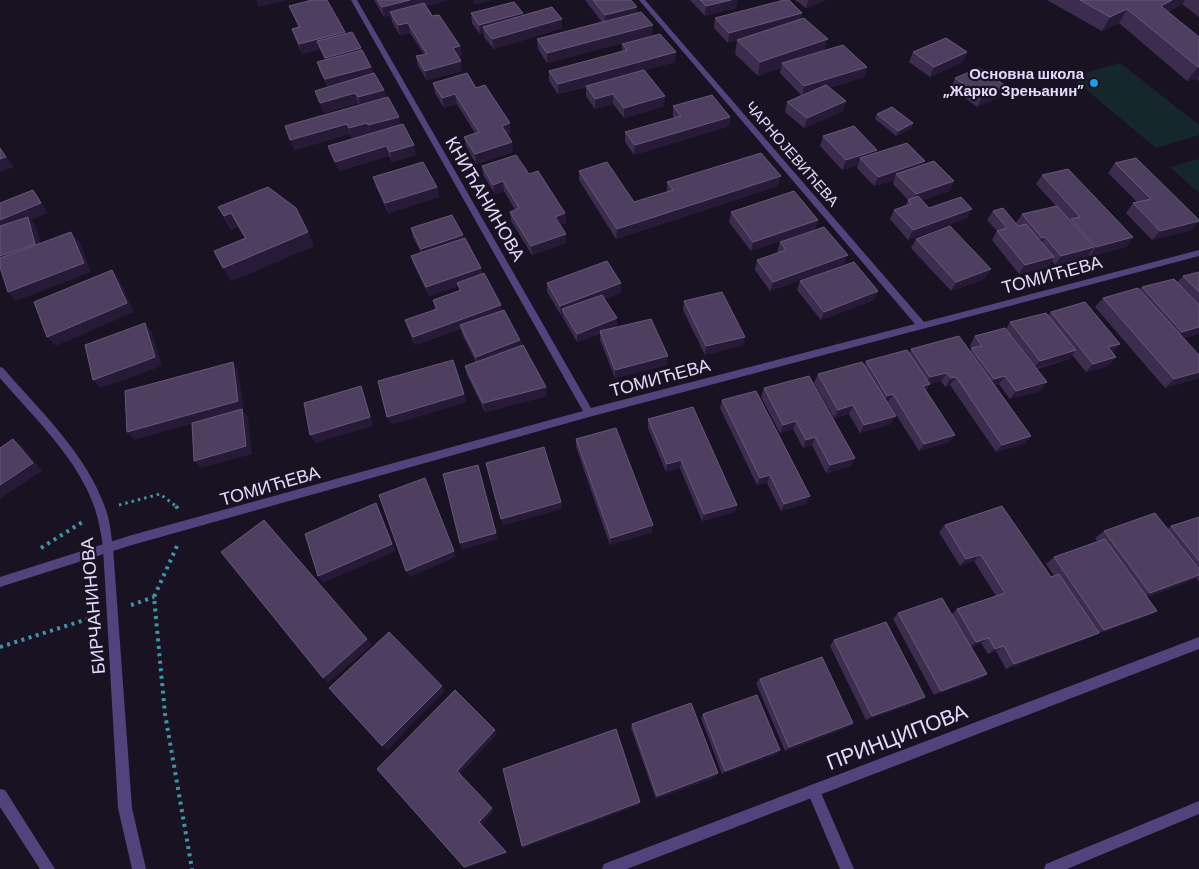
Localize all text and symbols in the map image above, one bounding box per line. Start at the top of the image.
place label: Основна школа „Жарко Зрењанин” [943,64,1085,101]
marker: Основна школа „Жарко Зрењанин” [1088,77,1100,89]
street label: ЧАРНОЈЕВИЋЕВА [741,97,843,211]
street label: КНИЋАНИНОВА [440,132,530,266]
street label: ТОМИЋЕВА [999,250,1105,300]
street label: ТОМИЋЕВА [607,353,713,403]
street label: ТОМИЋЕВА [217,460,323,512]
street label: БИРЧАНИНОВА [75,537,111,675]
street label: ПРИНЦИПОВА [823,697,971,777]

